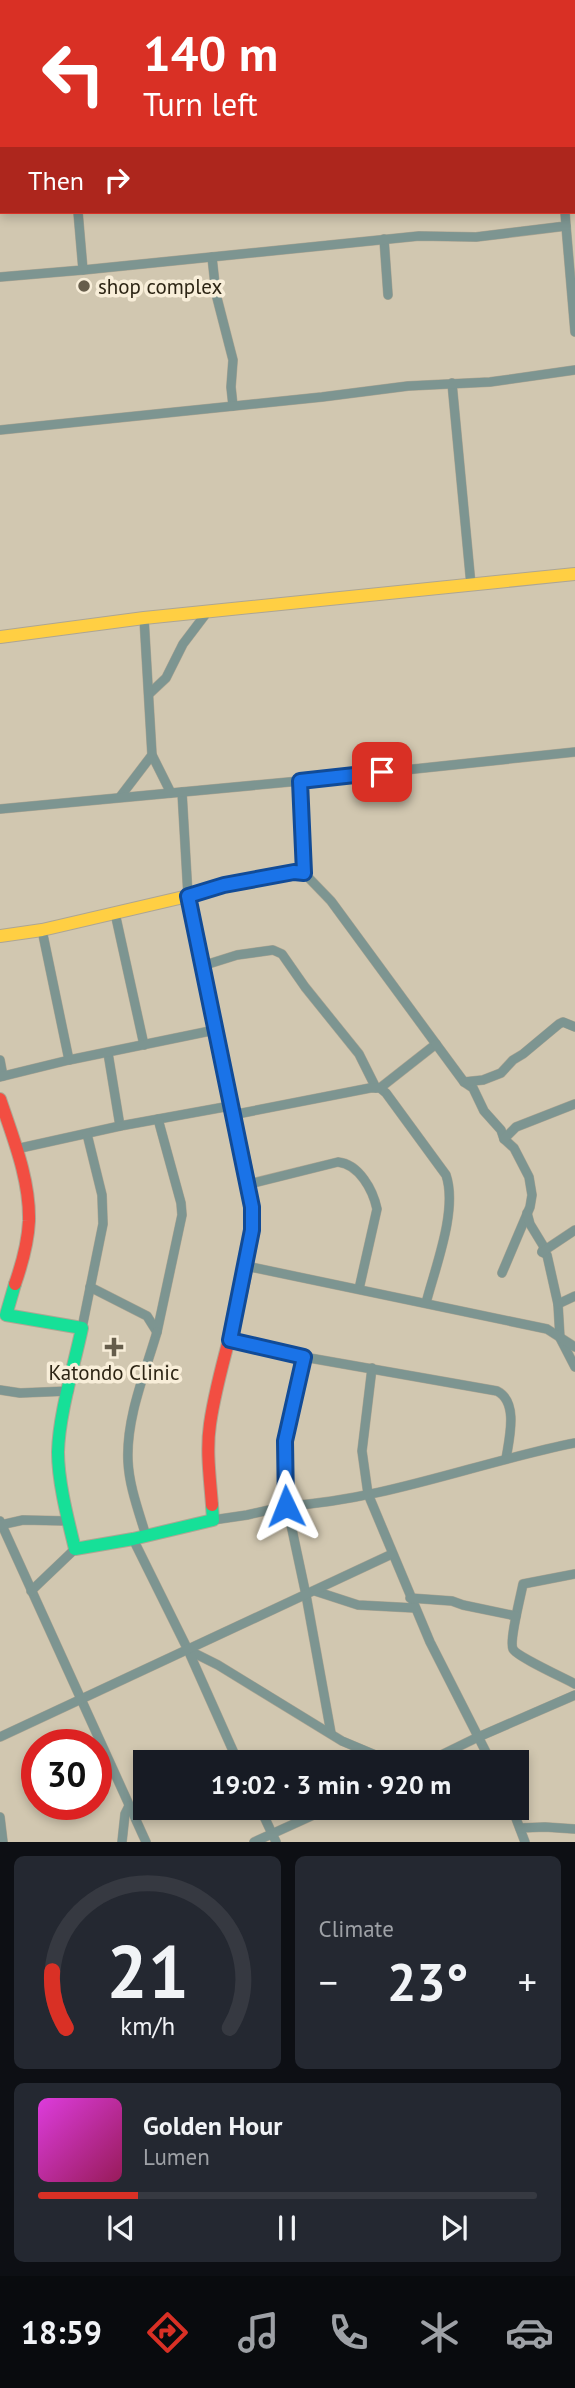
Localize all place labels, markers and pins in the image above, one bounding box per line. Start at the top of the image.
place label: shop complex [98,273,223,300]
marker: shop complex [76,278,92,294]
pin [352,742,412,802]
marker: Katondo Clinic [104,1337,124,1357]
place label: Katondo Clinic [49,1359,179,1386]

